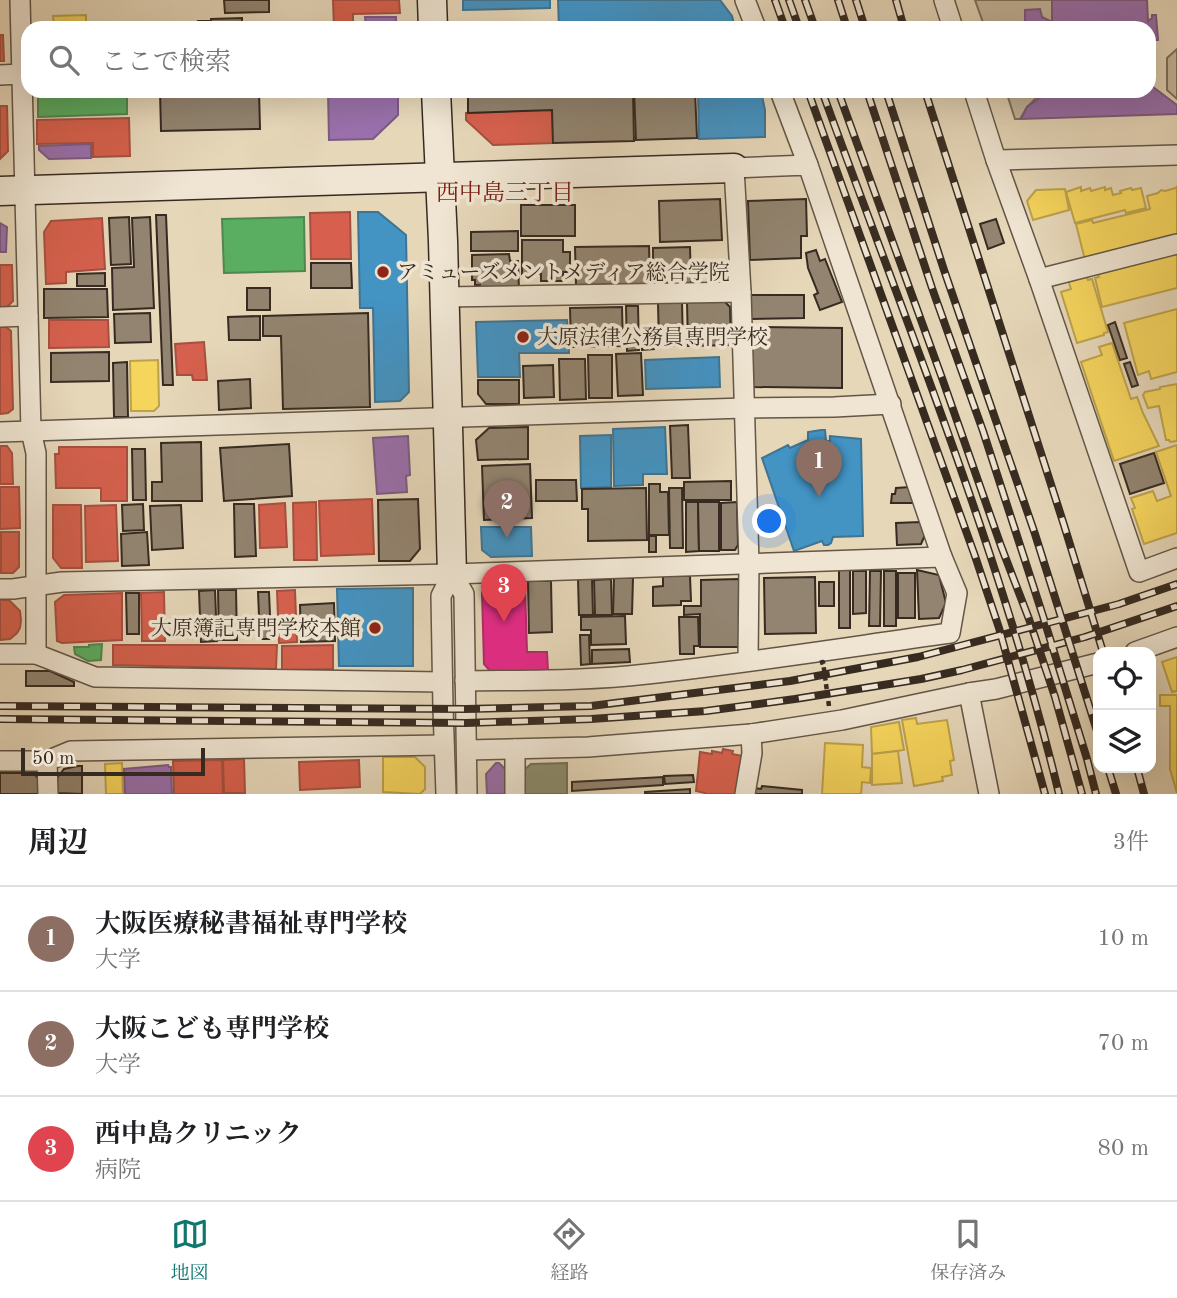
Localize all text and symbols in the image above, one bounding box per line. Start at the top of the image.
search box [21,21,1156,98]
icon: search [45,41,83,79]
text: ここで検索 [101,50,231,76]
district label: 西中島三丁目 [436,180,574,205]
place label: アミューズメントメディア総合学院 [397,261,730,284]
marker: アミューズメントメディア総合学院 [375,264,391,280]
place label: 大原法律公務員専門学校 [537,326,768,349]
marker: 大原法律公務員専門学校 [515,329,531,345]
pin: 1 [796,439,842,497]
pin: 2 [484,480,530,538]
your location [752,504,786,538]
pin: 3 [481,564,527,622]
place label: 大原簿記専門学校本館 [151,617,361,640]
marker: 大原簿記専門学校本館 [367,620,383,636]
map controls [1093,647,1156,773]
button: locate [1093,647,1156,710]
button: layers [1093,710,1156,773]
scale bar [21,745,205,777]
text: 50 m [32,750,74,769]
text: 周辺 [28,829,88,859]
text: 3件 [1113,831,1149,854]
text: 大阪医療秘書福祉専門学校 [95,912,407,938]
text: 1 [44,927,58,950]
text: 10 m [1098,927,1149,950]
text: 大学 [95,949,141,972]
text: 大阪こども専門学校 [95,1017,329,1043]
text: 2 [44,1032,58,1055]
text: 70 m [1098,1032,1149,1055]
text: 大学 [95,1054,141,1077]
text: 西中島クリニック [95,1122,301,1148]
text: 3 [44,1137,58,1160]
text: 80 m [1098,1137,1149,1160]
text: 病院 [95,1159,141,1182]
tab: 地図 [171,1215,209,1286]
tab: 経路 [550,1215,588,1286]
tab: 保存済み [930,1215,1006,1286]

